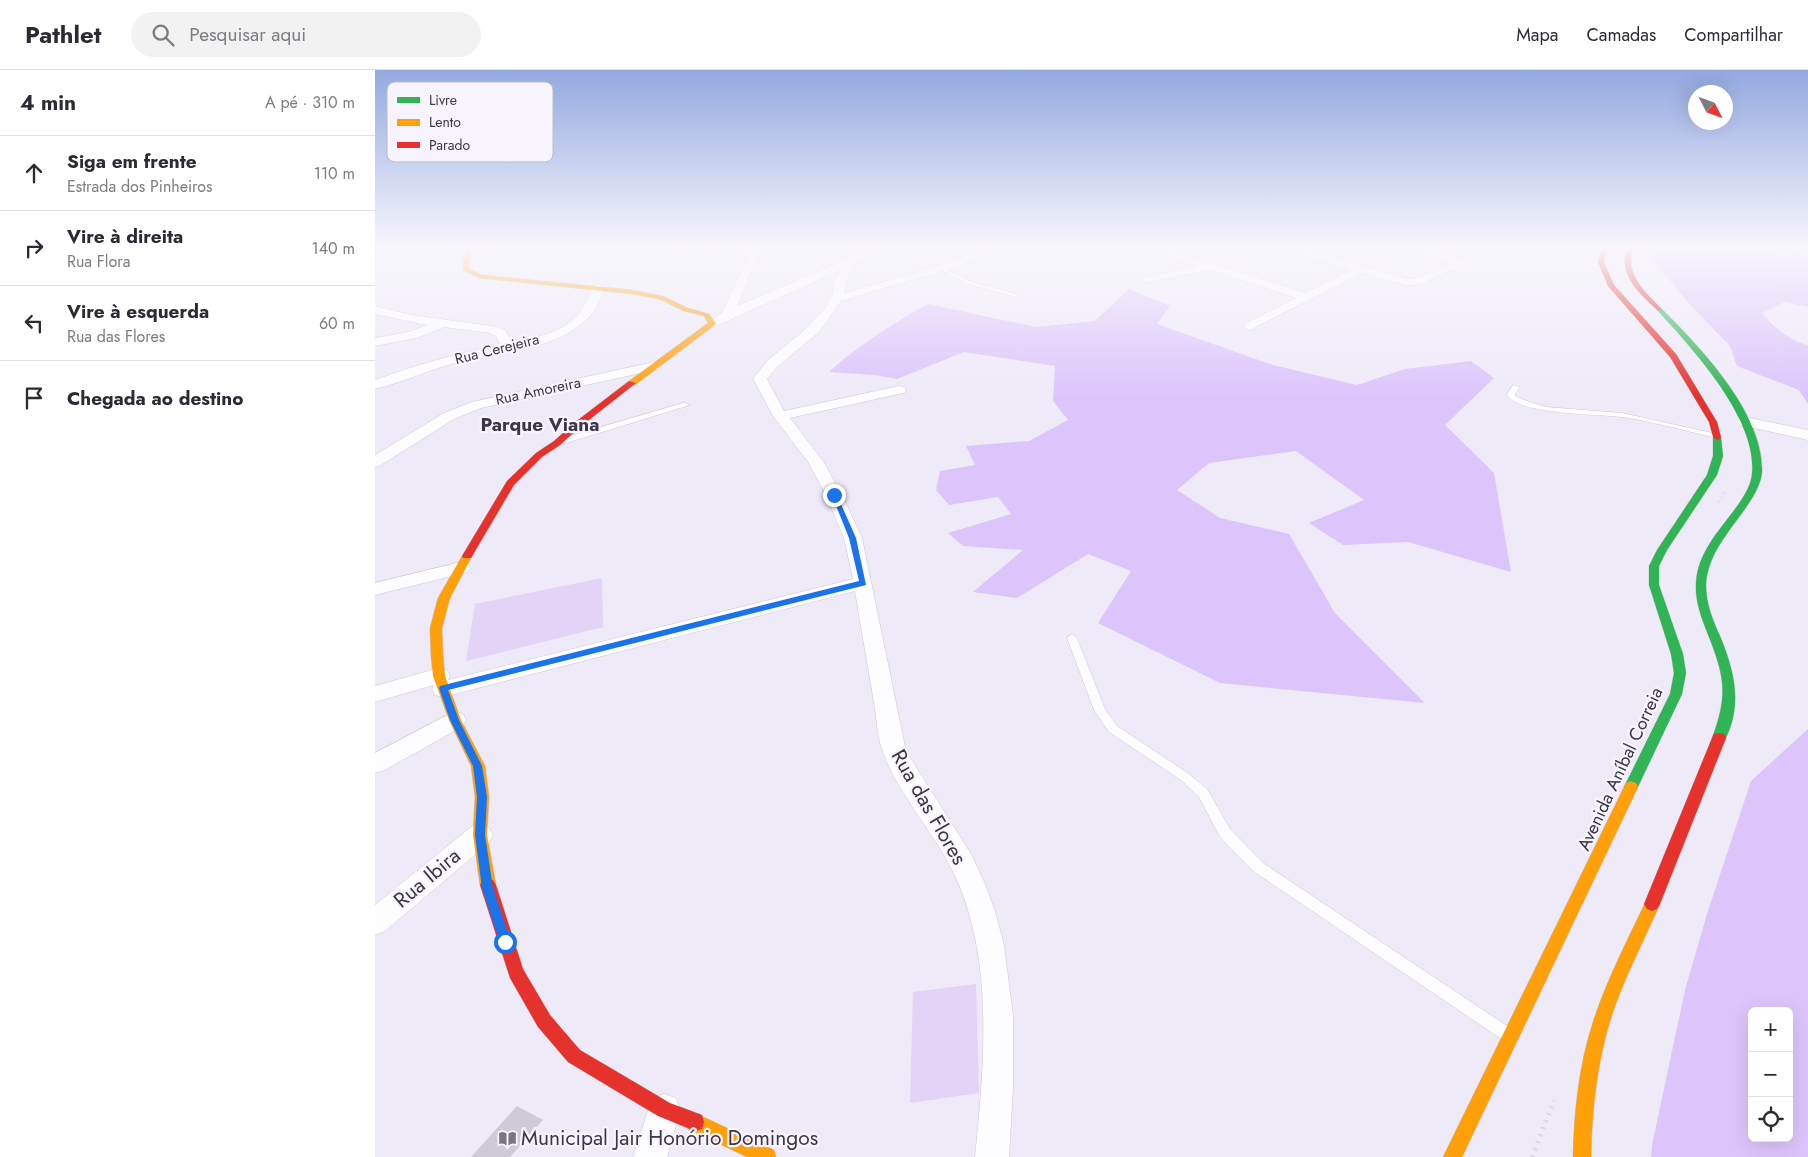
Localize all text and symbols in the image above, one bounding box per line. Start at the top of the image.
search box [131,12,481,57]
text: Pathlet [25,17,101,52]
icon: search [149,21,177,49]
text: Pesquisar aqui [189,21,306,48]
text: Mapa [1516,22,1558,48]
text: Camadas [1586,22,1656,48]
text: Compartilhar [1684,22,1783,48]
legend [387,82,553,162]
north arrow [1688,85,1733,130]
text: 4 min [20,88,76,118]
text: Livre [429,90,457,110]
text: A pé · 310 m [265,91,355,114]
text: Lento [429,112,461,132]
text: Parado [429,135,471,155]
text: Siga em frente [67,148,197,175]
icon: ahead [20,159,48,187]
text: 110 m [314,162,355,185]
text: Estrada dos Pinheiros [67,175,213,198]
text: Vire à direita [67,223,183,250]
icon: right [20,234,48,262]
text: 140 m [312,237,355,260]
text: Rua Flora [67,250,130,273]
text: Vire à esquerda [67,298,209,325]
icon: left [20,309,48,337]
text: 60 m [319,312,355,335]
text: Rua das Flores [67,325,165,348]
street label: Rua Cerejeira [452,328,542,370]
street label: Rua Amoreira [493,371,583,411]
icon: arrive [20,384,48,412]
text: Chegada ao destino [67,385,243,412]
district label: Parque Viana [481,411,599,438]
route end [823,484,846,507]
street label: Avenida Aníbal Correia [1571,683,1669,855]
street label: Rua das Flores [884,744,974,870]
street label: Rua Ibira [387,841,467,915]
route start [494,931,517,954]
map controls [1748,1007,1793,1142]
button: + [1748,1007,1793,1052]
button: − [1748,1052,1793,1097]
button: locate [1748,1097,1793,1142]
place label: Municipal Jair Honório Domingos [521,1123,818,1153]
library icon: Municipal Jair Honório Domingos [497,1128,517,1148]

